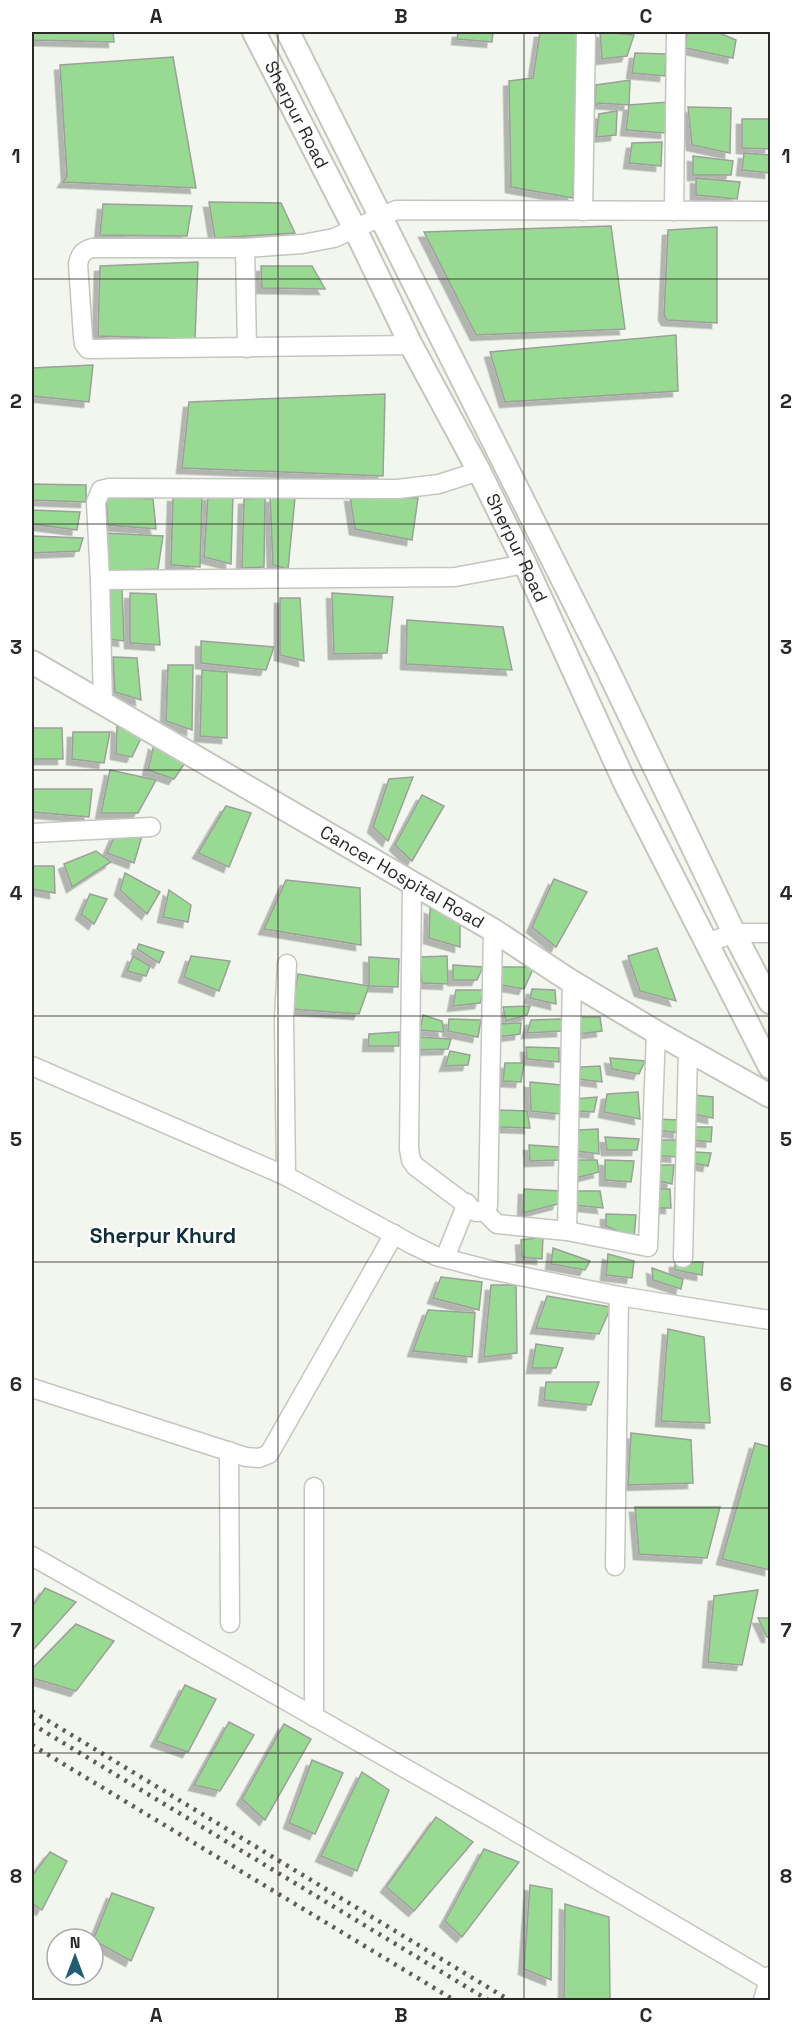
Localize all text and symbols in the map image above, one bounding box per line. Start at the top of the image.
text: A [150,3,163,29]
text: B [394,3,408,29]
text: C [640,3,653,29]
street label: Sherpur Road [260,57,334,172]
text: 1 [11,143,21,169]
text: 1 [781,143,791,169]
text: 2 [10,388,22,414]
text: 2 [780,388,792,414]
street label: Sherpur Road [481,490,553,606]
text: 3 [10,634,22,660]
text: 3 [780,634,792,660]
street label: Cancer Hospital Road [316,820,489,933]
text: 4 [10,880,23,906]
text: 4 [780,880,793,906]
text: 5 [10,1126,22,1152]
text: 5 [780,1126,792,1152]
district label: Sherpur Khurd [90,1222,236,1249]
text: 6 [10,1371,22,1397]
text: 6 [780,1371,792,1397]
text: 7 [10,1617,22,1643]
text: 7 [780,1617,792,1643]
text: 8 [10,1863,22,1889]
text: 8 [780,1863,792,1889]
north arrow [45,1927,105,1987]
text: N [70,1932,80,1953]
text: A [150,2002,163,2028]
text: B [394,2002,408,2028]
text: C [640,2002,653,2028]

